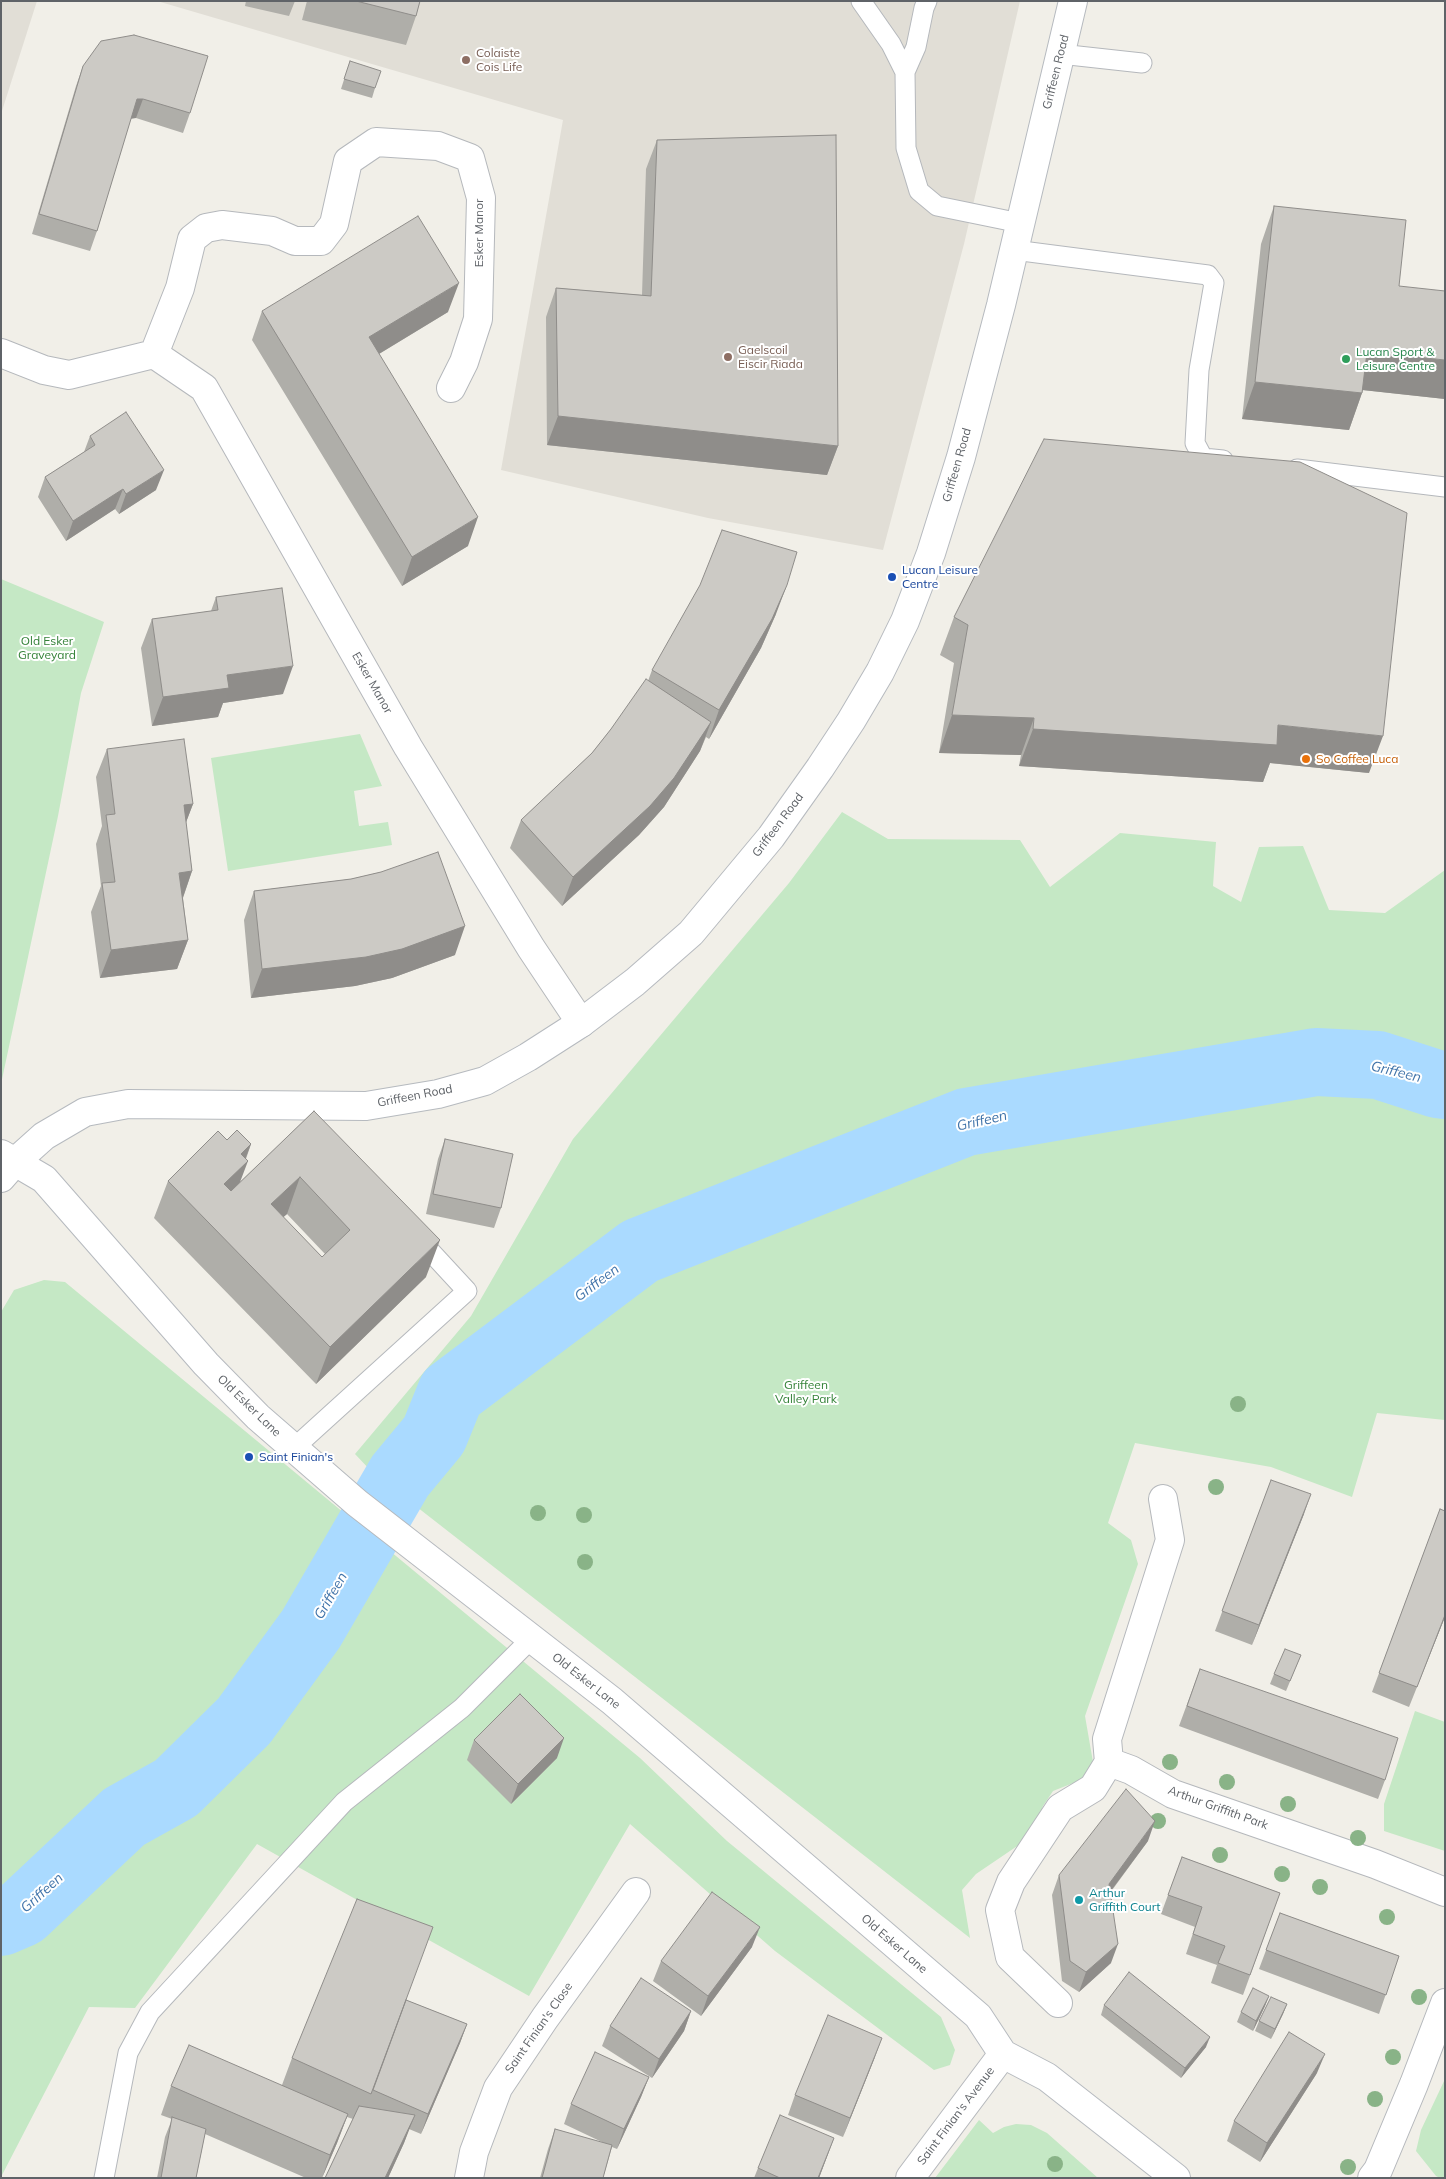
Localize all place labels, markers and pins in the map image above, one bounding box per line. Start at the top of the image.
place label: Colaiste Cois Life [476,46,522,74]
marker: Colaiste Cois Life [460,54,472,66]
place label: Gaelscoil Eiscir Riada [738,343,803,371]
place label: Lucan Sport & Leisure Centre [1356,345,1435,373]
marker: Gaelscoil Eiscir Riada [722,351,734,363]
marker: Lucan Sport & Leisure Centre [1340,353,1352,365]
place label: Lucan Leisure Centre [902,563,978,591]
marker: Lucan Leisure Centre [886,571,898,583]
place label: So Coffee Luca [1316,752,1398,766]
marker: So Coffee Luca [1300,753,1312,765]
place label: Saint Finian's [259,1450,333,1464]
marker: Saint Finian's [243,1451,255,1463]
place label: Arthur Griffith Court [1089,1886,1161,1914]
marker: Arthur Griffith Court [1073,1894,1085,1906]

